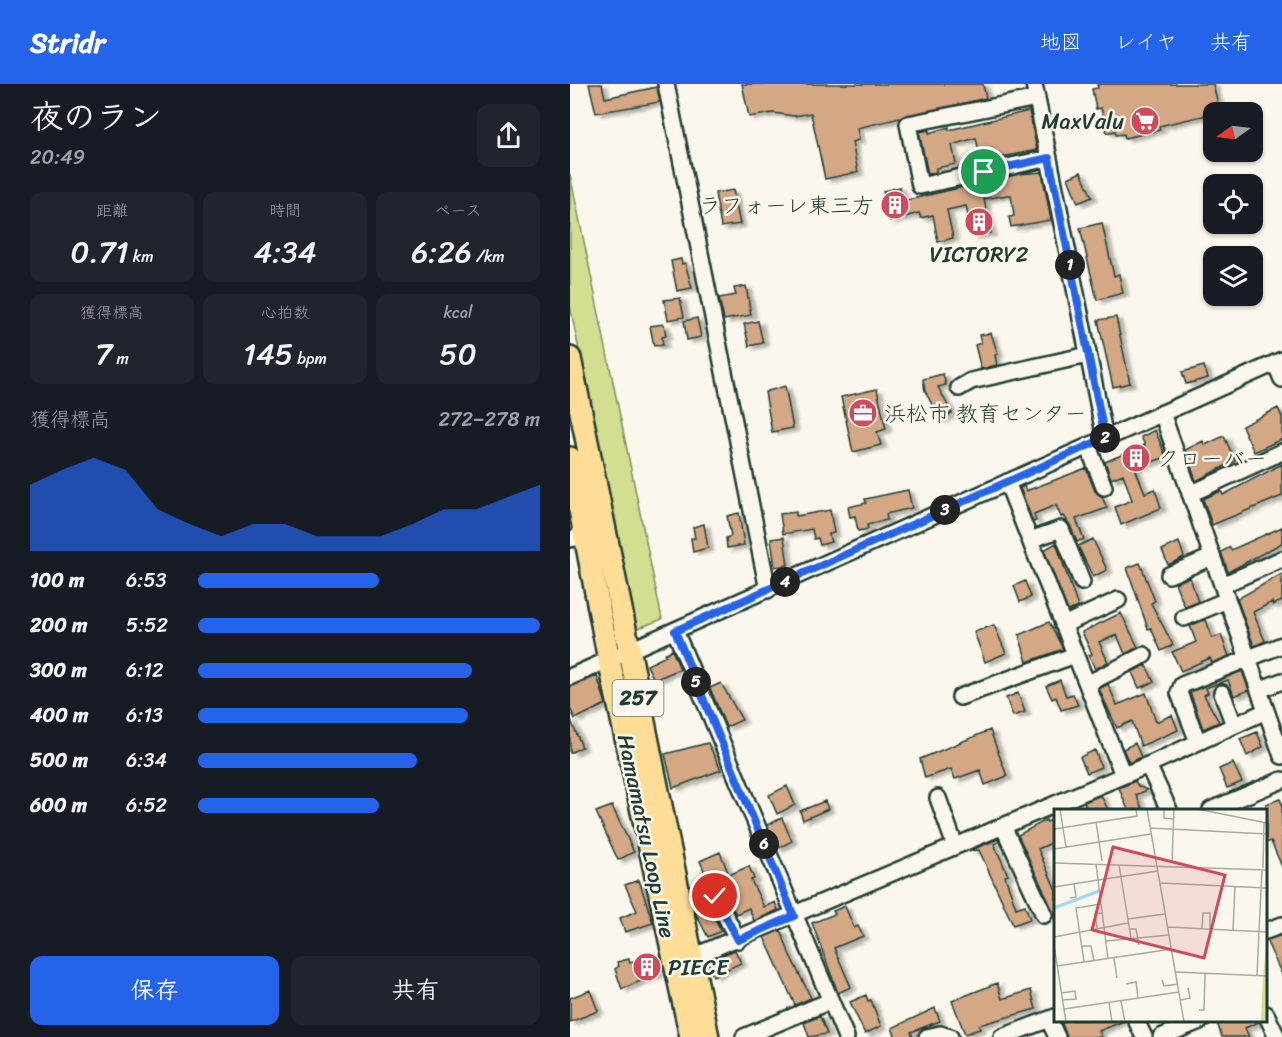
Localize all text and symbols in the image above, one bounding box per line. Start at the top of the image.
text: Stridr [30,18,105,67]
text: 地図 [1040,23,1082,61]
text: レイヤ [1115,23,1177,61]
text: 共有 [1210,23,1252,61]
text: 夜のラン [30,88,162,146]
place label: MaxValu [1042,102,1124,141]
north arrow [1203,102,1263,162]
map controls [1203,102,1263,306]
button: share [477,104,540,167]
supermarket icon: MaxValu [1129,105,1161,137]
text: 20:49 [30,140,85,175]
pin [958,146,1009,197]
icon: arrive [967,155,1000,188]
button: locate [1203,174,1263,234]
place label: ラフォーレ東三方 [699,186,874,225]
building icon: ラフォーレ東三方 [879,189,911,221]
text: 距離 [96,196,128,225]
text: 時間 [269,196,301,225]
text: ペース [434,196,482,225]
building icon: VICTORY2 [963,206,995,238]
text: 0.71 [71,225,129,279]
text: 4:34 [253,225,317,279]
text: 6:26 [411,225,472,279]
place label: VICTORY2 [930,235,1029,274]
text: km [129,242,153,271]
text: /km [472,242,505,271]
button: layers [1203,246,1263,306]
pin: 1 [1055,250,1085,280]
text: 1 [1067,250,1073,279]
text: 獲得標高 [80,298,144,327]
text: 心拍数 [261,298,309,327]
text: kcal [443,298,473,327]
text: 7 [95,327,112,381]
text: 145 [243,327,293,381]
text: 50 [439,327,477,381]
text: m [112,344,129,373]
text: bpm [293,344,327,373]
place label: 浜松市 教育センター [884,394,1087,433]
office icon: 浜松市 教育センター [847,397,879,429]
text: 獲得標高 [30,402,110,437]
text: 272–278 m [439,402,540,437]
pin: 2 [1090,423,1120,453]
text: 2 [1100,423,1110,452]
place label: クローバー [1157,439,1267,478]
building icon: クローバー [1120,442,1152,474]
pin: 3 [930,495,960,525]
text: 3 [941,495,949,524]
text: 100 m [30,563,84,598]
text: 6:53 [126,563,167,598]
pin: 4 [770,567,800,597]
text: 4 [780,567,790,596]
text: 200 m [30,608,87,643]
text: 5:52 [126,608,168,643]
text: 300 m [30,653,87,688]
text: 6:12 [126,653,164,688]
pin: 5 [681,667,711,697]
text: 5 [691,667,701,696]
road number: 257 [612,680,664,716]
text: 400 m [30,698,88,733]
text: 6:13 [126,698,163,733]
street label: Hamamatsu Loop Line [606,730,687,942]
text: 500 m [30,743,88,778]
text: 6:34 [126,743,167,778]
text: 600 m [30,788,87,823]
text: 6:52 [126,788,167,823]
inset map [1054,809,1267,1022]
pin: 6 [749,829,779,859]
text: 6 [759,829,769,858]
pin [689,870,740,921]
icon: check [698,879,731,912]
place label: PIECE [668,948,730,987]
building icon: PIECE [631,951,663,983]
button: 保存 [30,956,279,1025]
button: 共有 [291,956,540,1025]

